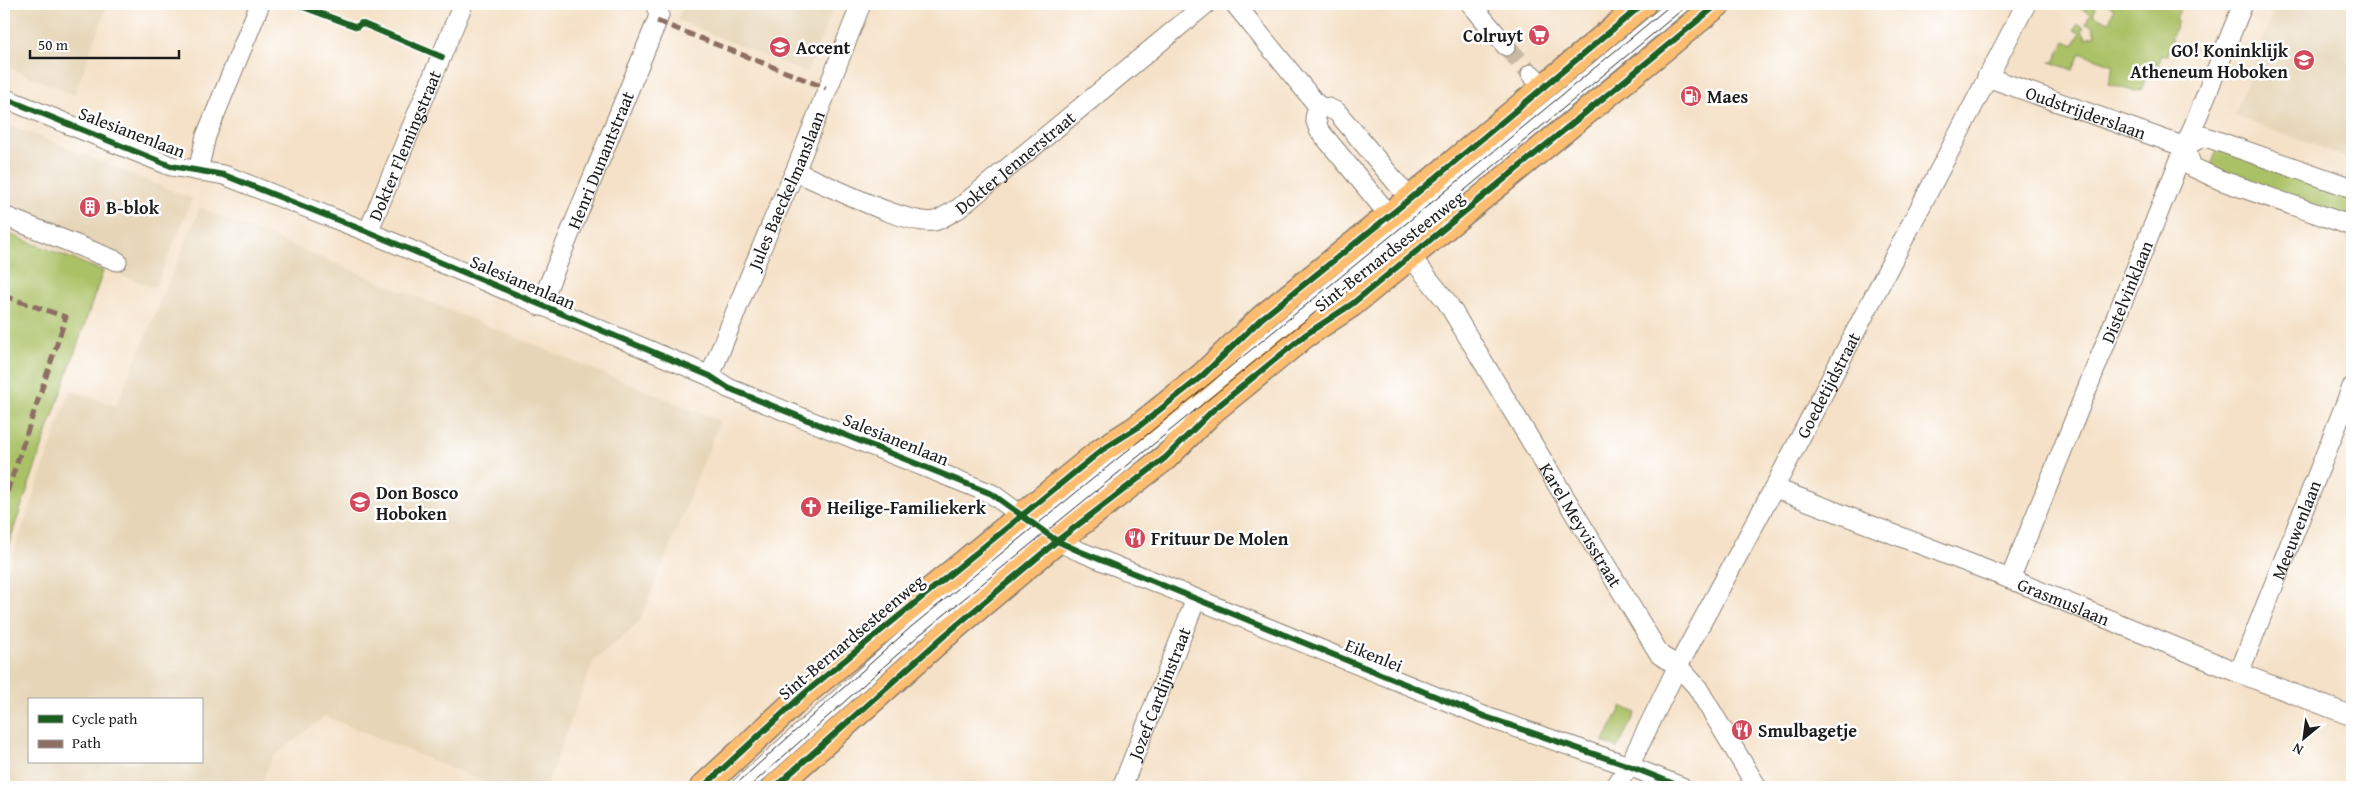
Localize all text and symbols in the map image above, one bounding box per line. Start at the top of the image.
place label: Colruyt [1463,22,1523,49]
supermarket icon: Colruyt [1527,23,1551,47]
scale bar [30,28,179,60]
text: 50 m [38,34,69,55]
place label: Accent [796,34,851,61]
school or university icon: Accent [768,35,792,59]
place label: GO! Koninklijk Atheneum Hoboken [2130,37,2289,85]
school or university icon: GO! Koninklijk Atheneum Hoboken [2292,48,2316,72]
street label: Dokter Flemingstraat [361,65,448,225]
street label: Oudstrijderslaan [2022,78,2150,146]
place label: Maes [1707,83,1749,110]
fuel station icon: Maes [1679,84,1703,108]
street label: Henri Dunantstraat [560,86,641,233]
street label: Salesianenlaan [75,99,189,165]
street label: Dokter Jennerstraat [948,104,1082,220]
street label: Jules Baeckelmanslaan [740,107,831,275]
street label: Sint-Bernardsesteenweg [1308,184,1470,318]
place label: B-blok [106,194,160,221]
building icon: B-blok [78,195,102,219]
street label: Distelvinklaan [2094,236,2159,347]
street label: Salesianenlaan [466,248,580,316]
street label: Goedetijdstraat [1789,327,1867,443]
street label: Salesianenlaan [839,405,953,473]
street label: Karel Meyvisstraat [1533,457,1630,593]
street label: Meeuwenlaan [2264,476,2327,583]
place label: Don Bosco Hoboken [376,479,459,527]
school or university icon: Don Bosco Hoboken [348,490,372,514]
place label: Heilige-Familiekerk [827,494,987,521]
church icon: Heilige-Familiekerk [799,495,823,519]
place label: Frituur De Molen [1151,525,1289,552]
restaurant icon: Frituur De Molen [1123,526,1147,550]
street label: Sint-Bernardsesteenweg [772,568,930,706]
street label: Grasmuslaan [2014,570,2114,632]
street label: Jozef Cardijnstraat [1120,622,1197,765]
street label: Eikenlei [1341,631,1407,679]
legend [28,698,202,764]
text: Cycle path [72,708,138,729]
north arrow [2278,714,2328,764]
place label: Smulbagetje [1758,717,1857,744]
restaurant icon: Smulbagetje [1730,718,1754,742]
text: Path [72,732,101,753]
text: N [2288,738,2307,760]

